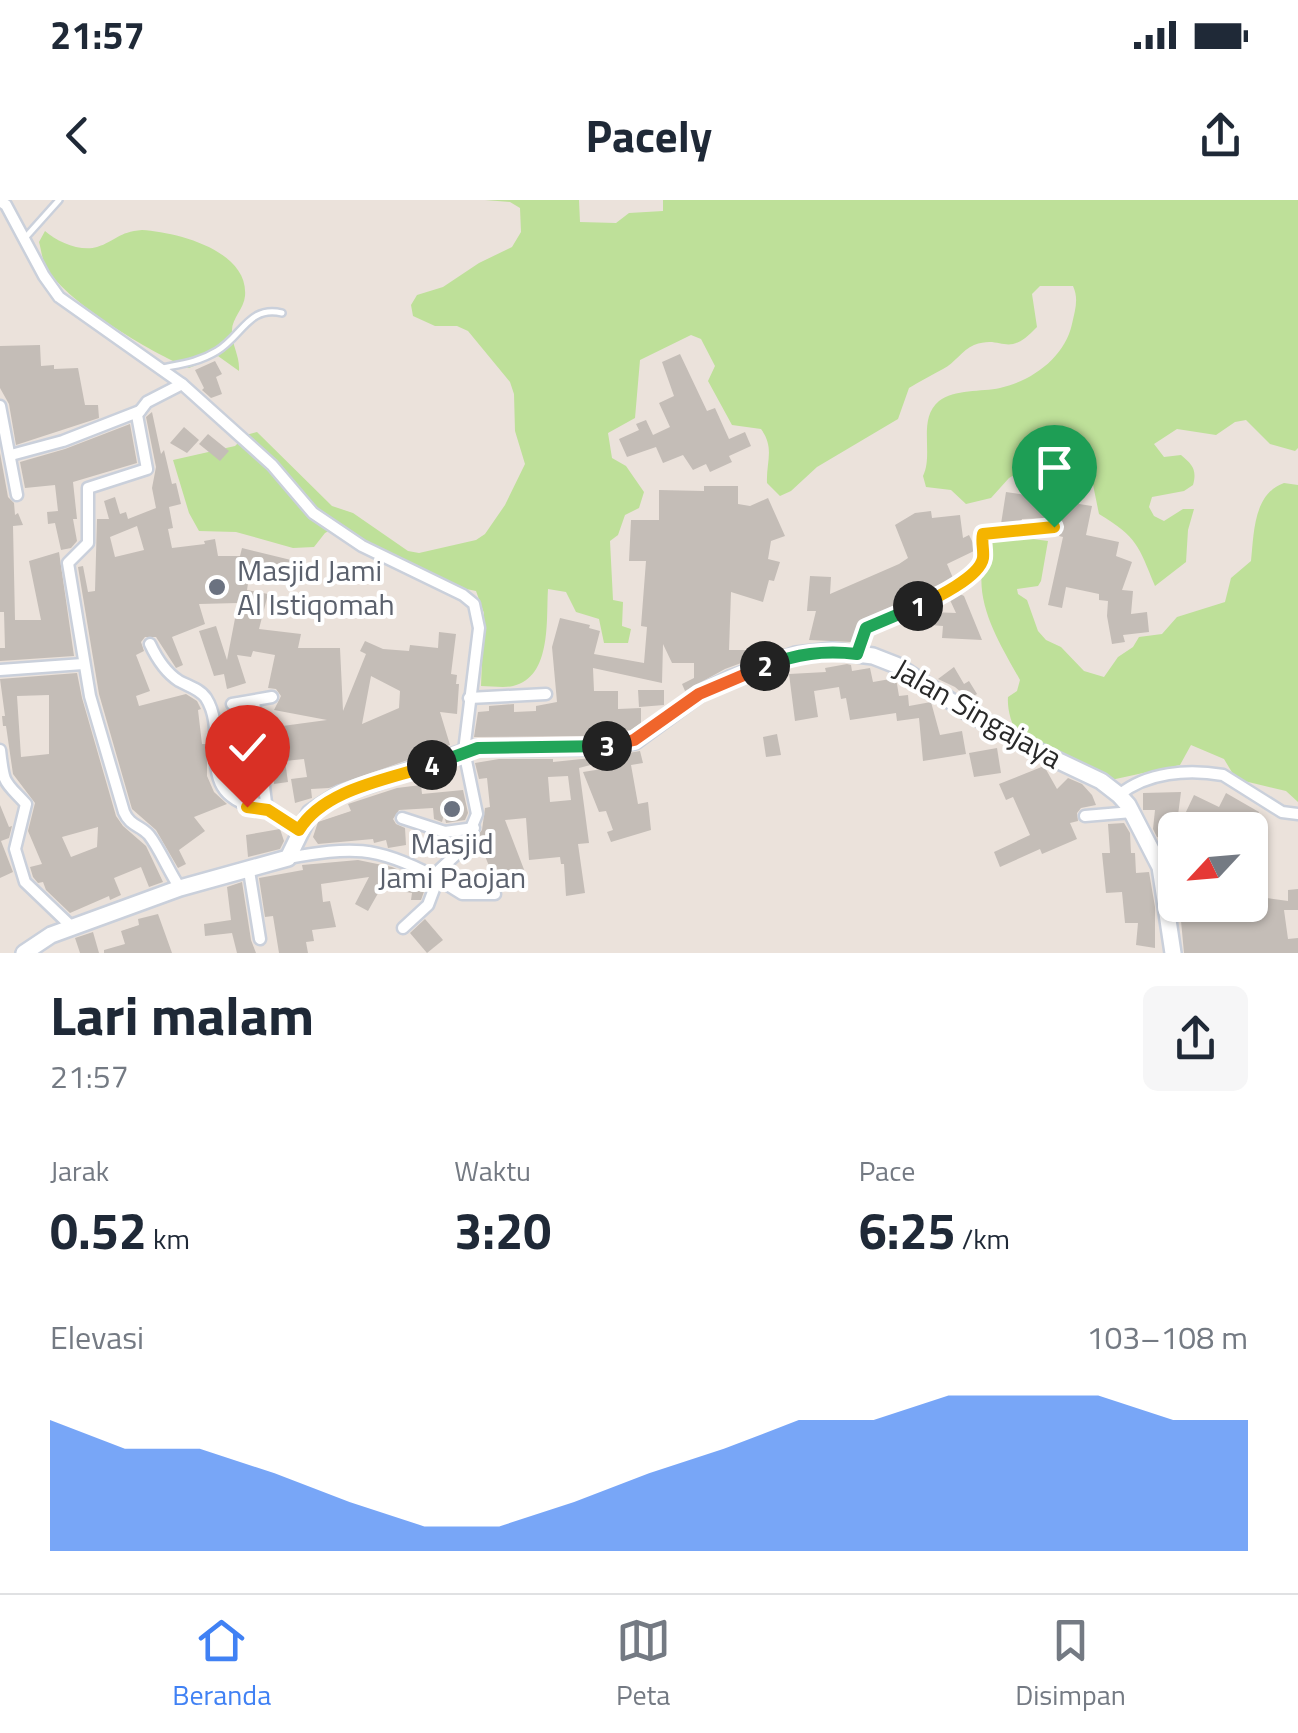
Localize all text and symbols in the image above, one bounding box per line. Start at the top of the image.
text: 21:57 [50,6,145,64]
text: Pacely [586,101,712,169]
icon: back [50,108,105,163]
icon: share [1193,108,1248,163]
pin [1012,425,1097,528]
icon: arrive [1027,440,1082,495]
place label: Masjid Jami Al Istiqomah [237,547,395,627]
marker: Masjid Jami Al Istiqomah [206,576,228,598]
pin: 1 [893,581,943,631]
text: 1 [910,584,926,627]
pin: 2 [740,641,790,691]
text: 2 [757,644,773,687]
street label: Jalan Singajaya [885,646,1071,780]
pin [205,705,290,808]
icon: check [220,720,275,775]
pin: 3 [582,721,632,771]
text: 3 [599,724,615,767]
pin: 4 [407,740,457,790]
text: 4 [424,743,440,786]
marker: Masjid Jami Paojan [441,798,463,820]
north arrow [1158,812,1268,922]
map controls [1158,812,1268,922]
place label: Masjid Jami Paojan [378,820,526,900]
text: Lari malam [50,973,314,1056]
button: share [1143,986,1248,1091]
text: 21:57 [50,1052,129,1100]
text: Jarak [50,1149,109,1192]
text: Waktu [454,1149,531,1192]
text: Pace [859,1149,915,1192]
text: 0.52 [50,1192,147,1268]
text: 3:20 [454,1192,551,1268]
text: 6:25 [859,1192,955,1268]
text: km [147,1217,190,1260]
text: /km [955,1217,1010,1260]
text: Elevasi [50,1313,144,1361]
text: 103–108 m [1086,1313,1248,1361]
tab: Beranda [172,1613,271,1716]
tab: Peta [616,1613,671,1716]
tab: Disimpan [1015,1613,1126,1716]

